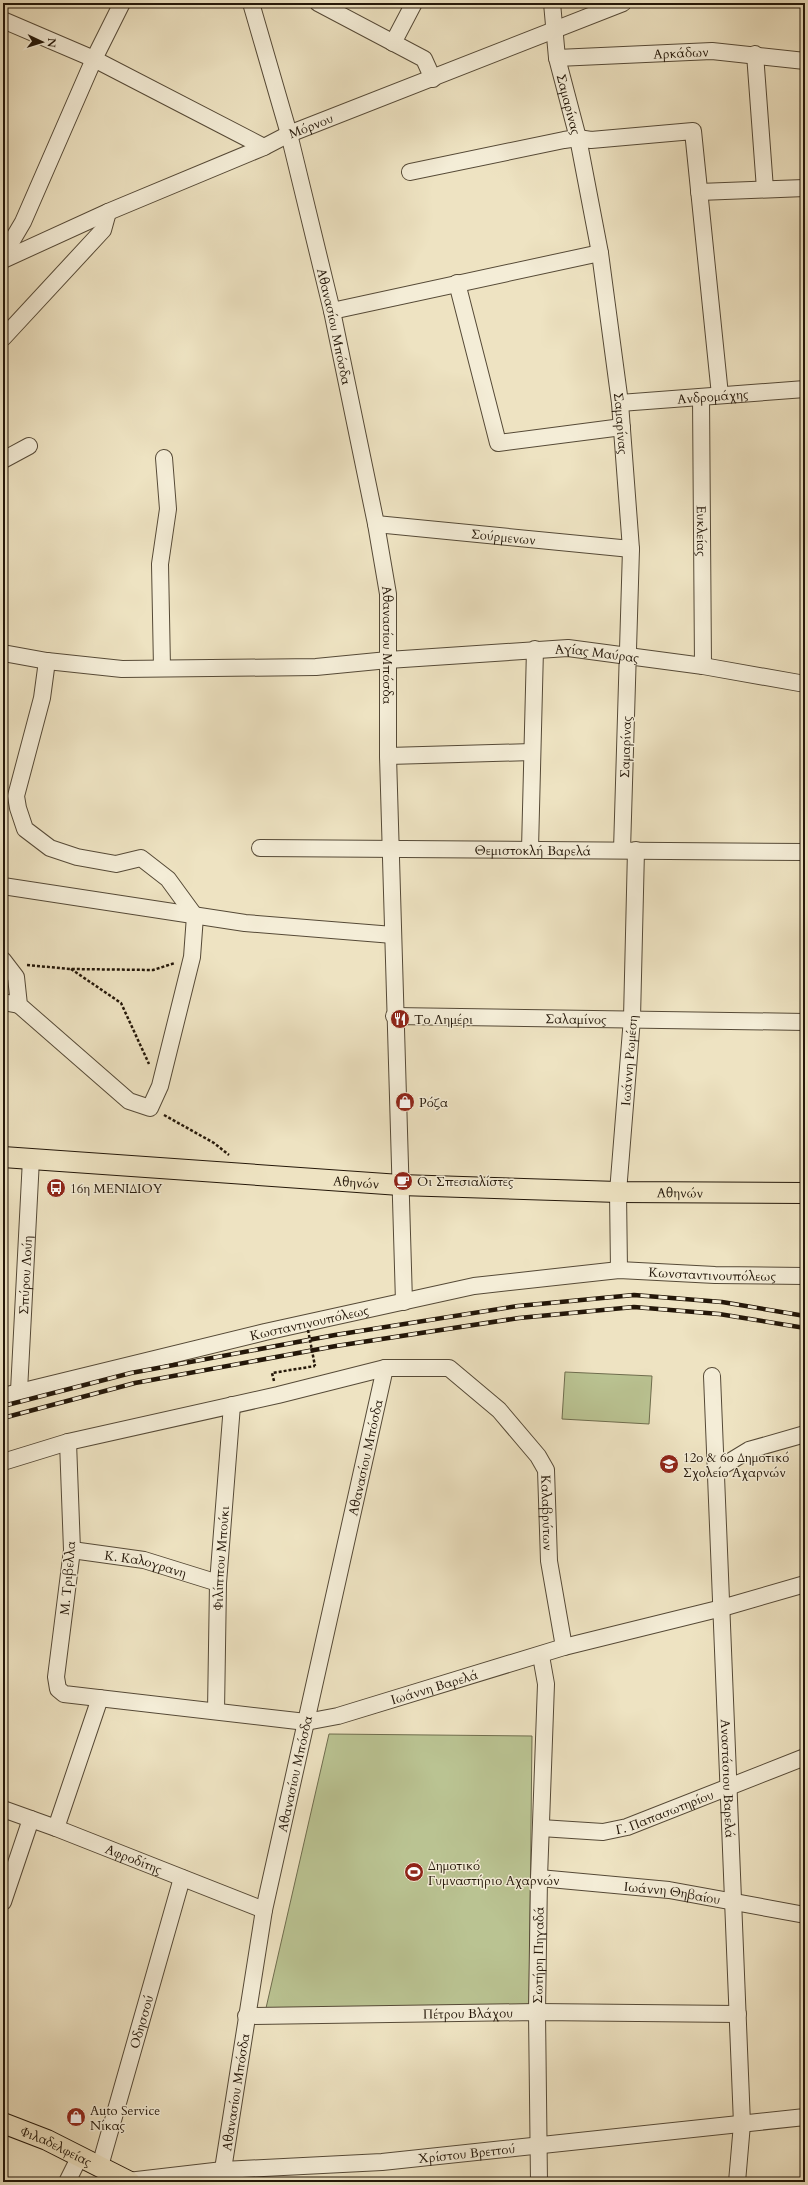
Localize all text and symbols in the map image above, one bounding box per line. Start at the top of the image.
north arrow [22,22,62,62]
text: N [44,37,59,48]
street label: Αρκάδων [653,43,709,64]
street label: Σαμαρίνας [552,72,585,137]
street label: Μόρνου [286,109,336,143]
street label: Αθανασίου Μπόσδα [312,267,355,386]
street label: Ανδρομάχης [677,385,750,409]
street label: Σαμαρίνας [609,392,632,456]
street label: Ευκλείας [692,505,710,557]
street label: Σούρμενων [470,525,536,550]
street label: Αθανασίου Μπόσδα [377,584,396,704]
street label: Αγίας Μαύρας [554,640,640,667]
street label: Σαμαρίνας [616,715,636,778]
street label: Θεμιστοκλή Βαρελά [475,842,591,860]
restaurant icon: Το Λημέρι [389,1008,411,1030]
street label: Σαλαμίνος [545,1010,607,1029]
place label: Το Λημέρι [414,1011,473,1029]
street label: Ιωάννη Ρωμέση [617,1014,642,1107]
shop icon: Ρόζα [394,1091,416,1113]
place label: Ρόζα [419,1094,448,1112]
cafe icon: Οι Σπεσιαλίστες [392,1170,414,1192]
street label: Αθηνών [332,1172,380,1194]
place label: Οι Σπεσιαλίστες [417,1173,514,1191]
bus stop icon: 16η ΜΕΝΙΔΙΟΥ [45,1177,67,1199]
place label: 16η ΜΕΝΙΔΙΟΥ [70,1180,163,1198]
street label: Αθηνών [657,1184,703,1202]
street label: Σπύρου Λούη [15,1235,37,1315]
street label: Κωνσταντινουπόλεως [648,1264,777,1286]
street label: Κωσταντινουπόλεως [248,1301,371,1345]
street label: Αθανασίου Μπόσδα [344,1398,388,1518]
place label: 12ο & 6ο Δημοτικό Σχολείο Αχαρνών [683,1449,789,1482]
school or university icon: 12ο & 6ο Δημοτικό Σχολείο Αχαρνών [658,1453,680,1475]
street label: Καλαβρύτων [536,1475,557,1551]
street label: Φιλίππου Μπούκι [210,1505,234,1611]
street label: Μ. Τριβελλα [56,1540,80,1616]
street label: Κ. Καλογρανη [103,1547,189,1583]
street label: Ιωάννη Βαρελά [389,1666,481,1709]
street label: Αθανασίου Μπόσδα [274,1714,317,1834]
street label: Αναστάσιου Βαρελά [716,1719,739,1839]
street label: Γ. Παπασωτηρίου [614,1786,717,1839]
street label: Αφροδίτης [102,1840,165,1879]
place label: Δημοτικό Γυμναστήριο Αχαρνών [428,1857,560,1890]
sports icon: Δημοτικό Γυμναστήριο Αχαρνών [403,1861,425,1883]
street label: Ιωάννη Θηβαίου [623,1878,722,1909]
street label: Σωτήρη Πηγαδά [529,1906,549,2004]
street label: Οδησσού [126,1993,158,2051]
street label: Πέτρου Βλάχου [423,2004,513,2024]
street label: Αθανασίου Μπόσδα [218,2032,254,2152]
place label: Auto Service Νίκας [90,2102,160,2135]
shop icon: Auto Service Νίκας [65,2106,87,2128]
street label: Φιλαδελφείας [18,2123,95,2171]
street label: Χρίστου Βρεττού [417,2140,516,2168]

